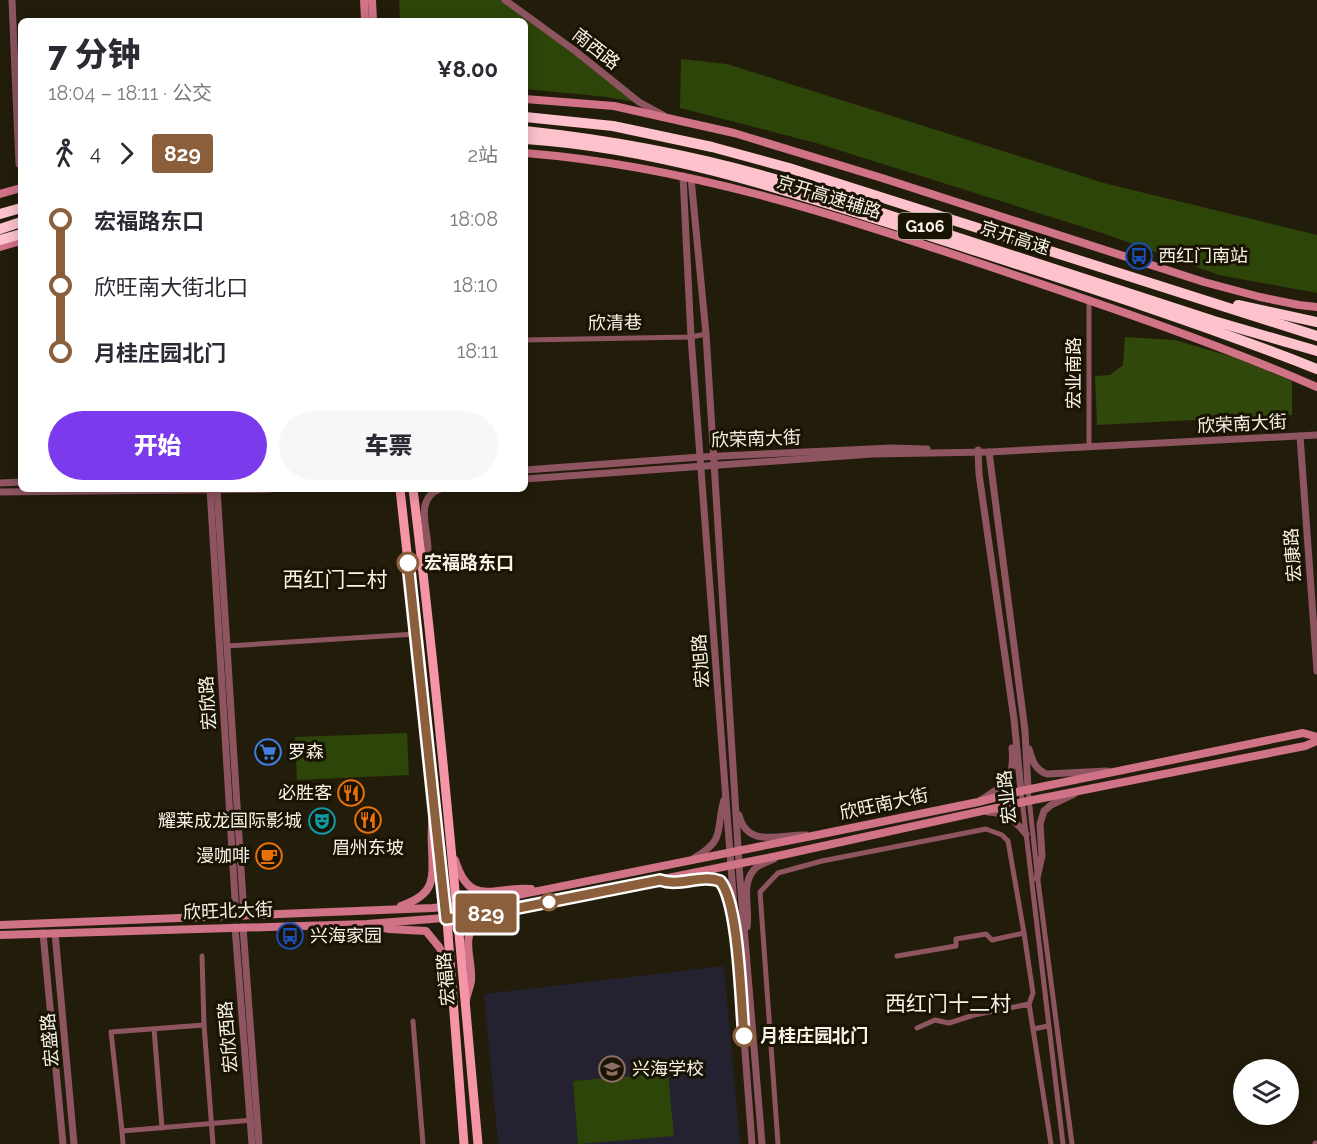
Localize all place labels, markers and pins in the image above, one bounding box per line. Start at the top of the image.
bus stop icon: 西红门南站 [1124,241,1154,271]
place label: 西红门南站 [1158,245,1248,266]
marker: 宏福路东口 [397,552,419,574]
place label: 宏福路东口 [424,552,514,573]
supermarket icon: 罗森 [253,737,283,767]
place label: 罗森 [288,741,324,762]
restaurant icon: 必胜客 [336,778,366,808]
place label: 必胜客 [278,782,332,803]
restaurant icon: 眉州东坡 [353,805,383,835]
theatre icon: 耀莱成龙国际影城 [307,806,337,836]
place label: 耀莱成龙国际影城 [158,810,302,831]
place label: 眉州东坡 [332,837,404,858]
cafe icon: 漫咖啡 [254,841,284,871]
place label: 漫咖啡 [196,845,250,866]
unlabelled marker [540,893,558,911]
bus stop icon: 兴海家园 [275,921,305,951]
place label: 兴海家园 [310,925,382,946]
marker: 月桂庄园北门 [733,1025,755,1047]
place label: 月桂庄园北门 [760,1025,868,1046]
school or university icon: 兴海学校 [597,1054,627,1084]
place label: 兴海学校 [632,1058,704,1079]

